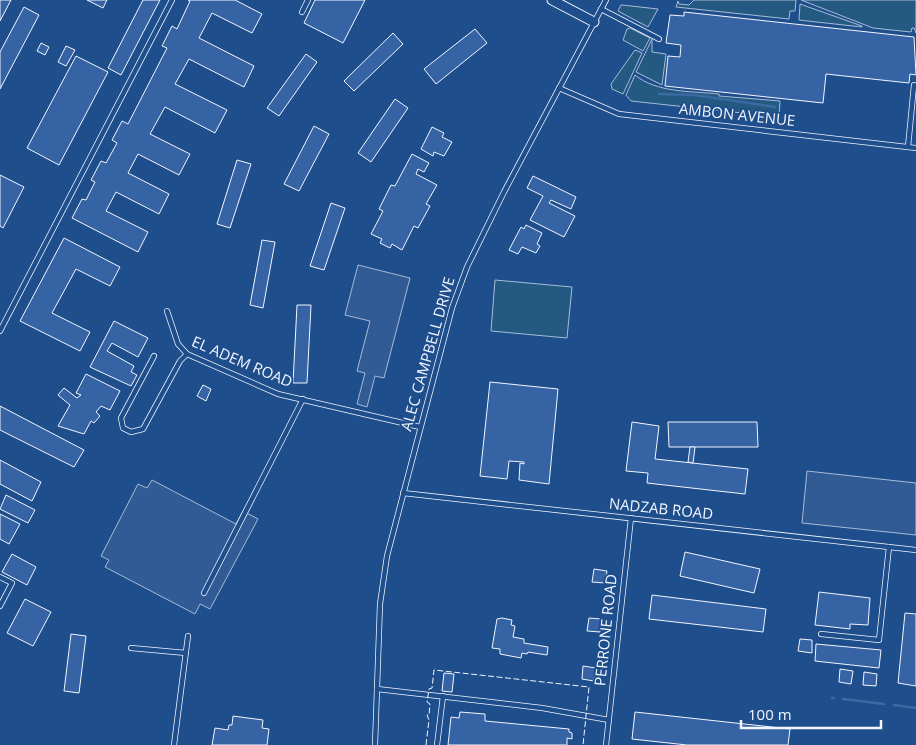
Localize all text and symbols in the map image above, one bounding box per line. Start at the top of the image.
street label: AMBON AVENUE [678,98,796,130]
street label: ALEC CAMPBELL DRIVE [395,274,459,433]
street label: EL ADEM ROAD [189,331,296,391]
street label: NADZAB ROAD [608,493,714,523]
street label: PERRONE ROAD [589,573,621,687]
scale bar [741,698,881,730]
text: 100 m [748,704,792,724]

